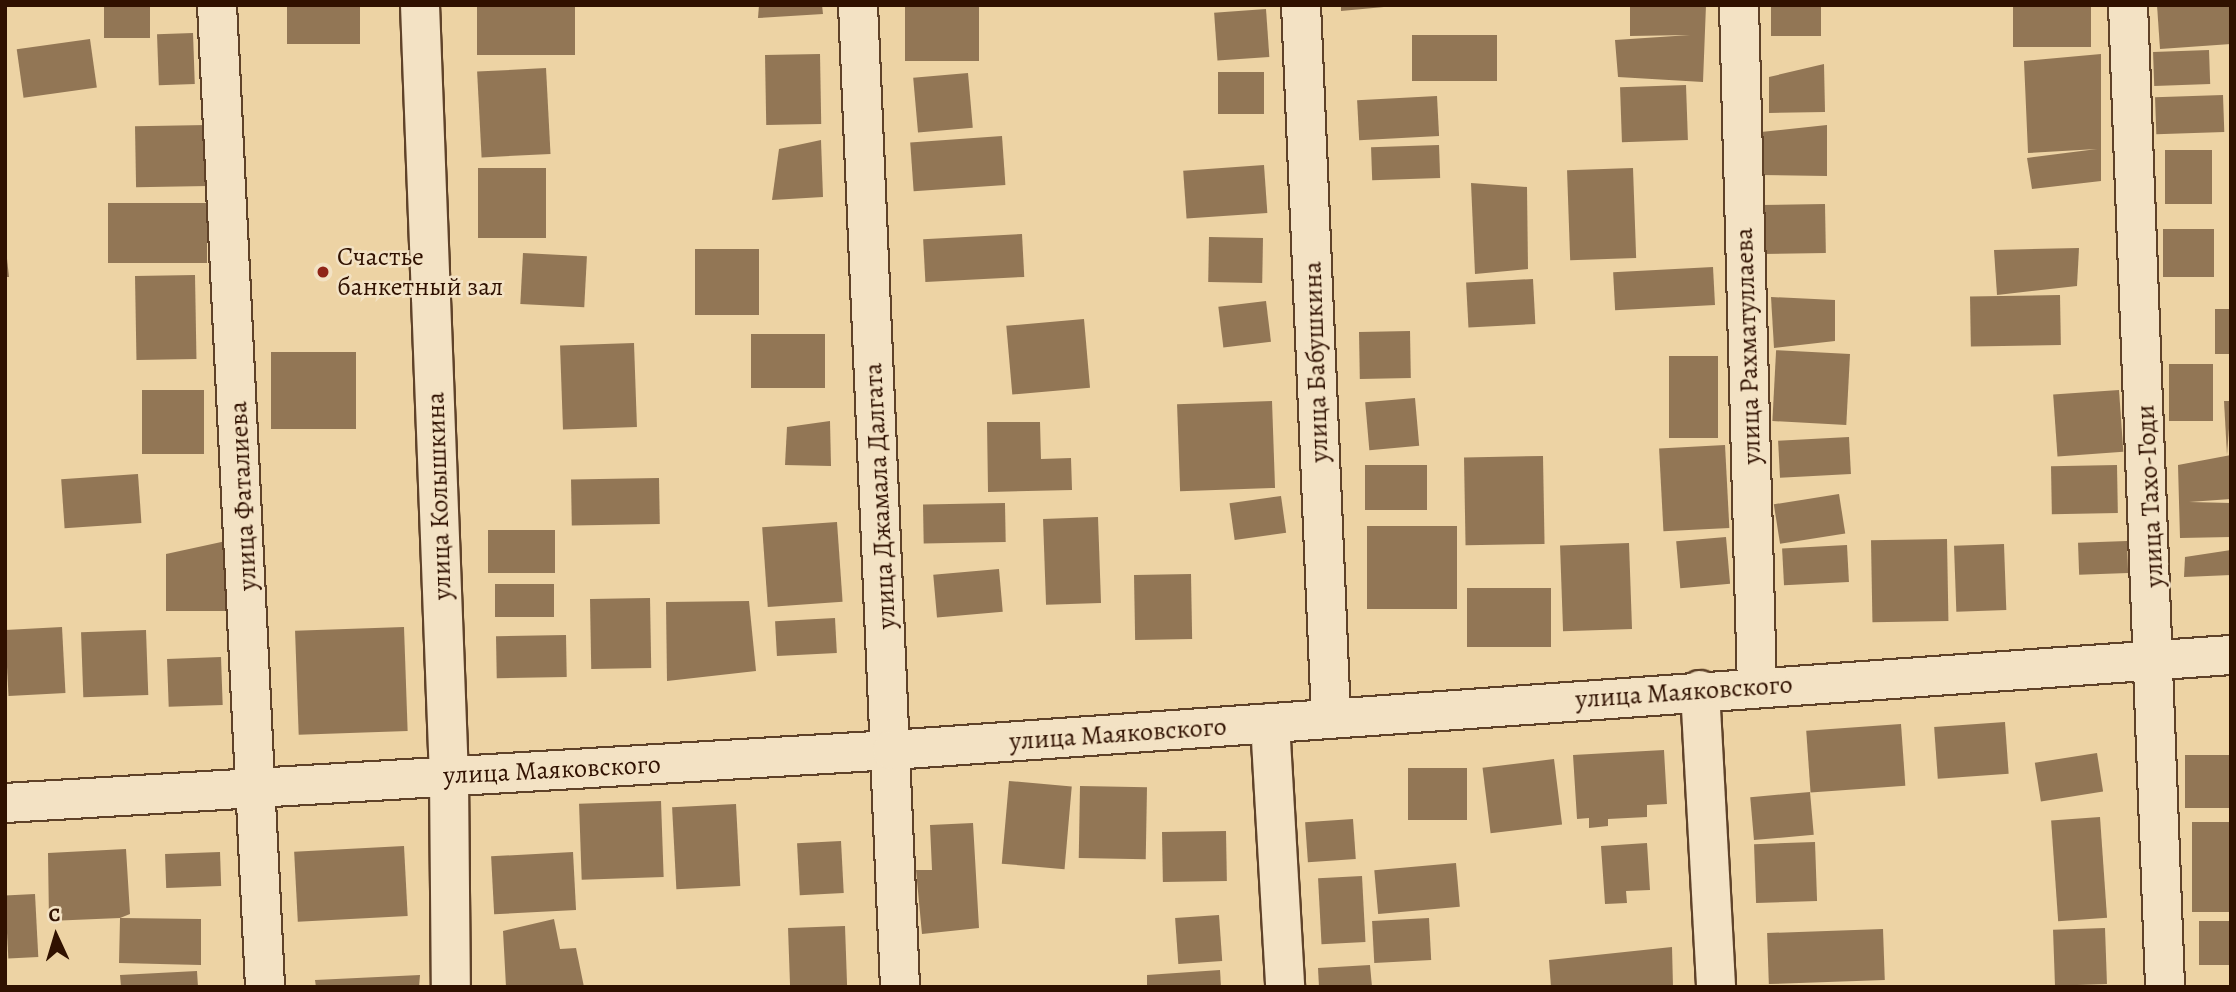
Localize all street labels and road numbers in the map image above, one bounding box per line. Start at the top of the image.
street label: улица Рахматуллаева [1728,227,1768,465]
street label: улица Бабушкина [1297,261,1335,463]
street label: улица Джамала Далгата [857,362,903,630]
street label: улица Колышкина [420,392,458,600]
street label: улица Фаталиева [222,400,264,592]
street label: улица Тахо-Годи [2130,404,2170,588]
street label: улица Маяковского [1574,669,1794,715]
street label: улица Маяковского [1008,711,1228,757]
street label: улица Маяковского [442,749,662,791]

